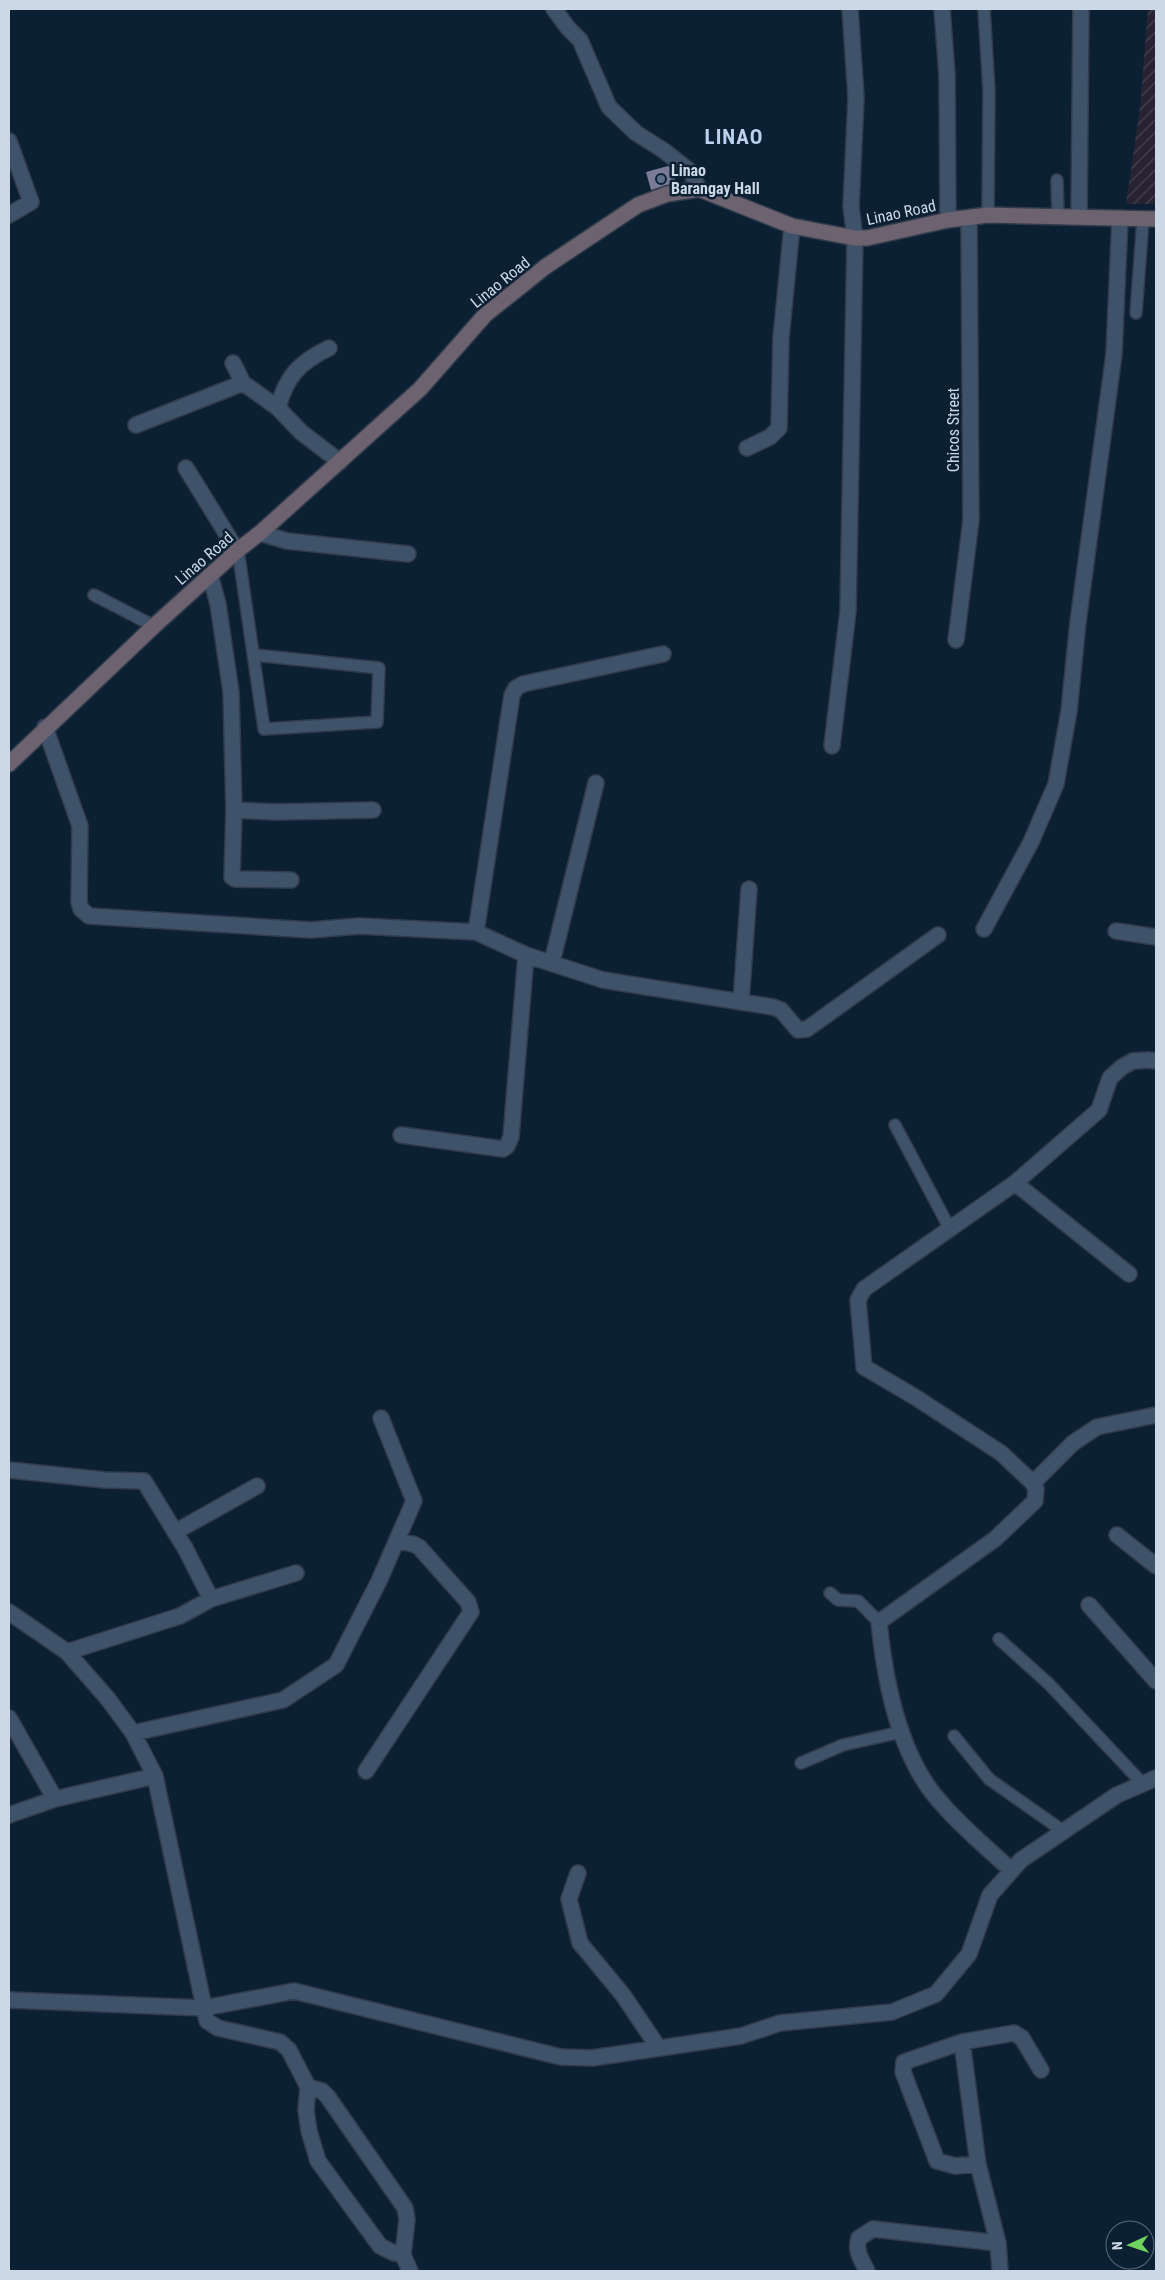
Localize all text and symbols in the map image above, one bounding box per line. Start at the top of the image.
district label: LINAO [705,125,763,149]
place label: Linao Barangay Hall [671,161,760,198]
marker: Linao Barangay Hall [655,173,667,185]
street label: Linao Road [865,196,938,229]
street label: Linao Road [467,253,534,312]
street label: Chicos Street [944,388,963,472]
street label: Linao Road [171,528,237,589]
north arrow [1105,2220,1155,2270]
text: N [1109,2241,1125,2250]

